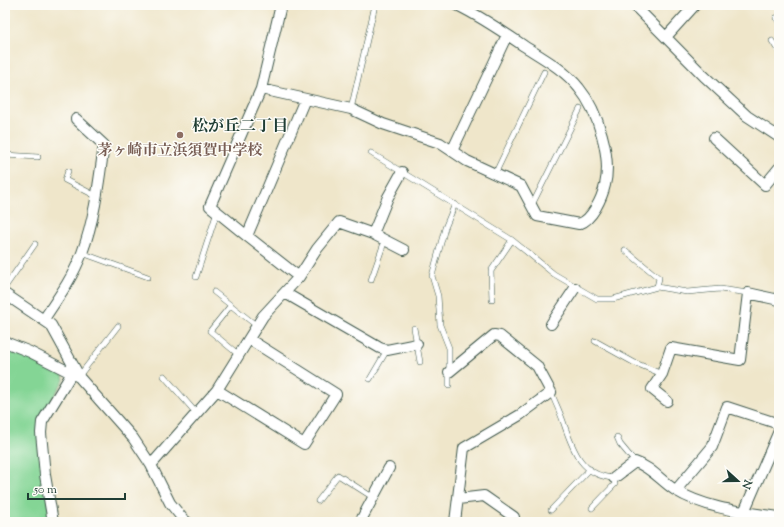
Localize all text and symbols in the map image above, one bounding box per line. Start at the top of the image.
district label: 松が丘二丁目 [192,116,288,139]
marker: 茅ヶ崎市立浜須賀中学校 [175,130,185,140]
place label: 茅ヶ崎市立浜須賀中学校 [97,141,263,162]
north arrow [718,461,758,501]
scale bar [28,475,125,501]
text: N [737,476,756,491]
text: 50 m [33,481,57,499]

